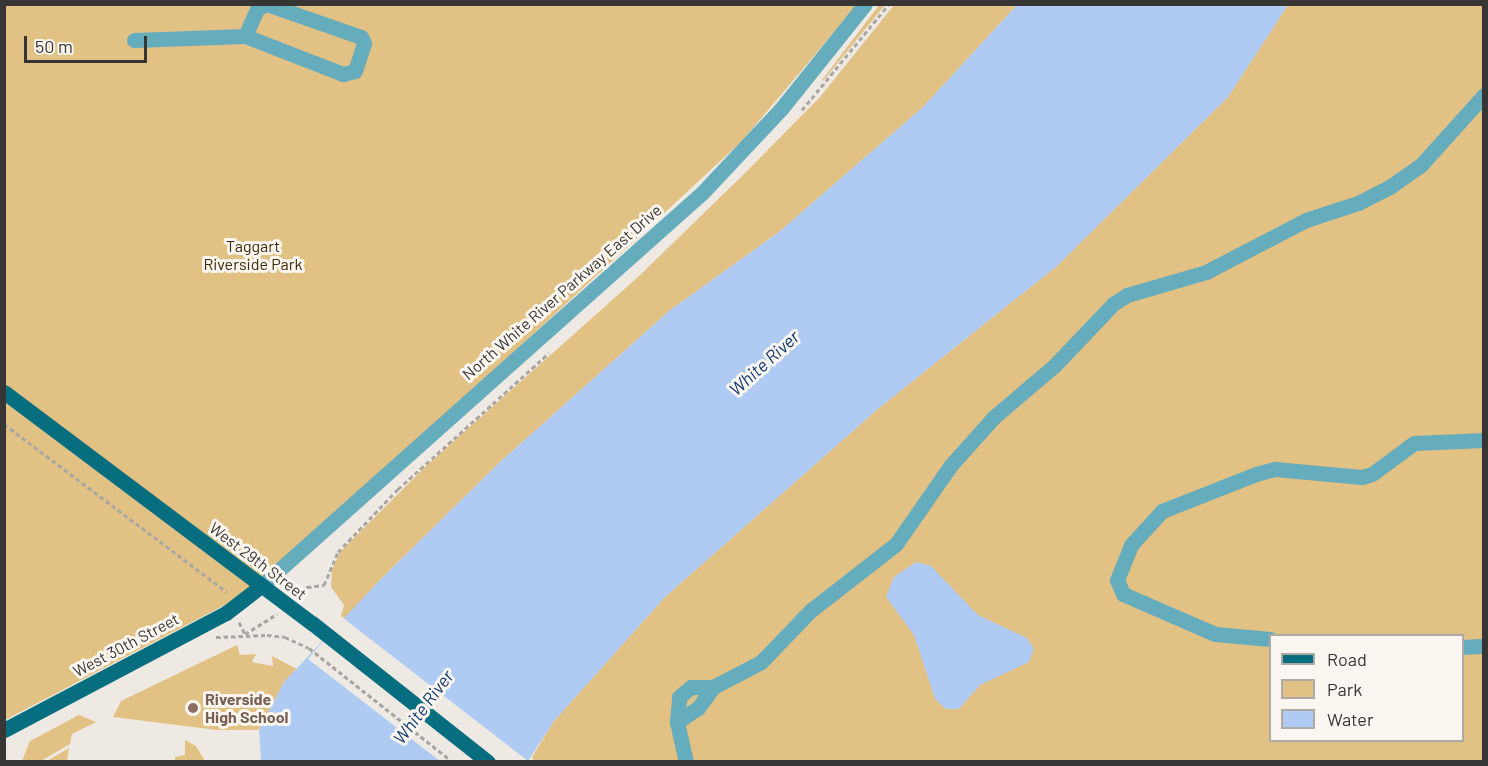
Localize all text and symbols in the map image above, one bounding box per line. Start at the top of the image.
scale bar [27,24,150,62]
text: 50 m [35,35,73,57]
street label: North White River Parkway East Drive [458,200,666,384]
park label: Taggart Riverside Park [203,236,303,274]
water label: White River [724,326,804,400]
street label: West 29th Street [206,518,310,604]
street label: West 30th Street [70,609,182,681]
legend [1269,634,1464,742]
text: Road [1327,648,1367,670]
water label: White River [388,666,458,748]
text: Park [1327,678,1362,700]
place label: Riverside High School [205,689,289,727]
marker: Riverside High School [186,701,200,715]
text: Water [1327,708,1374,730]

